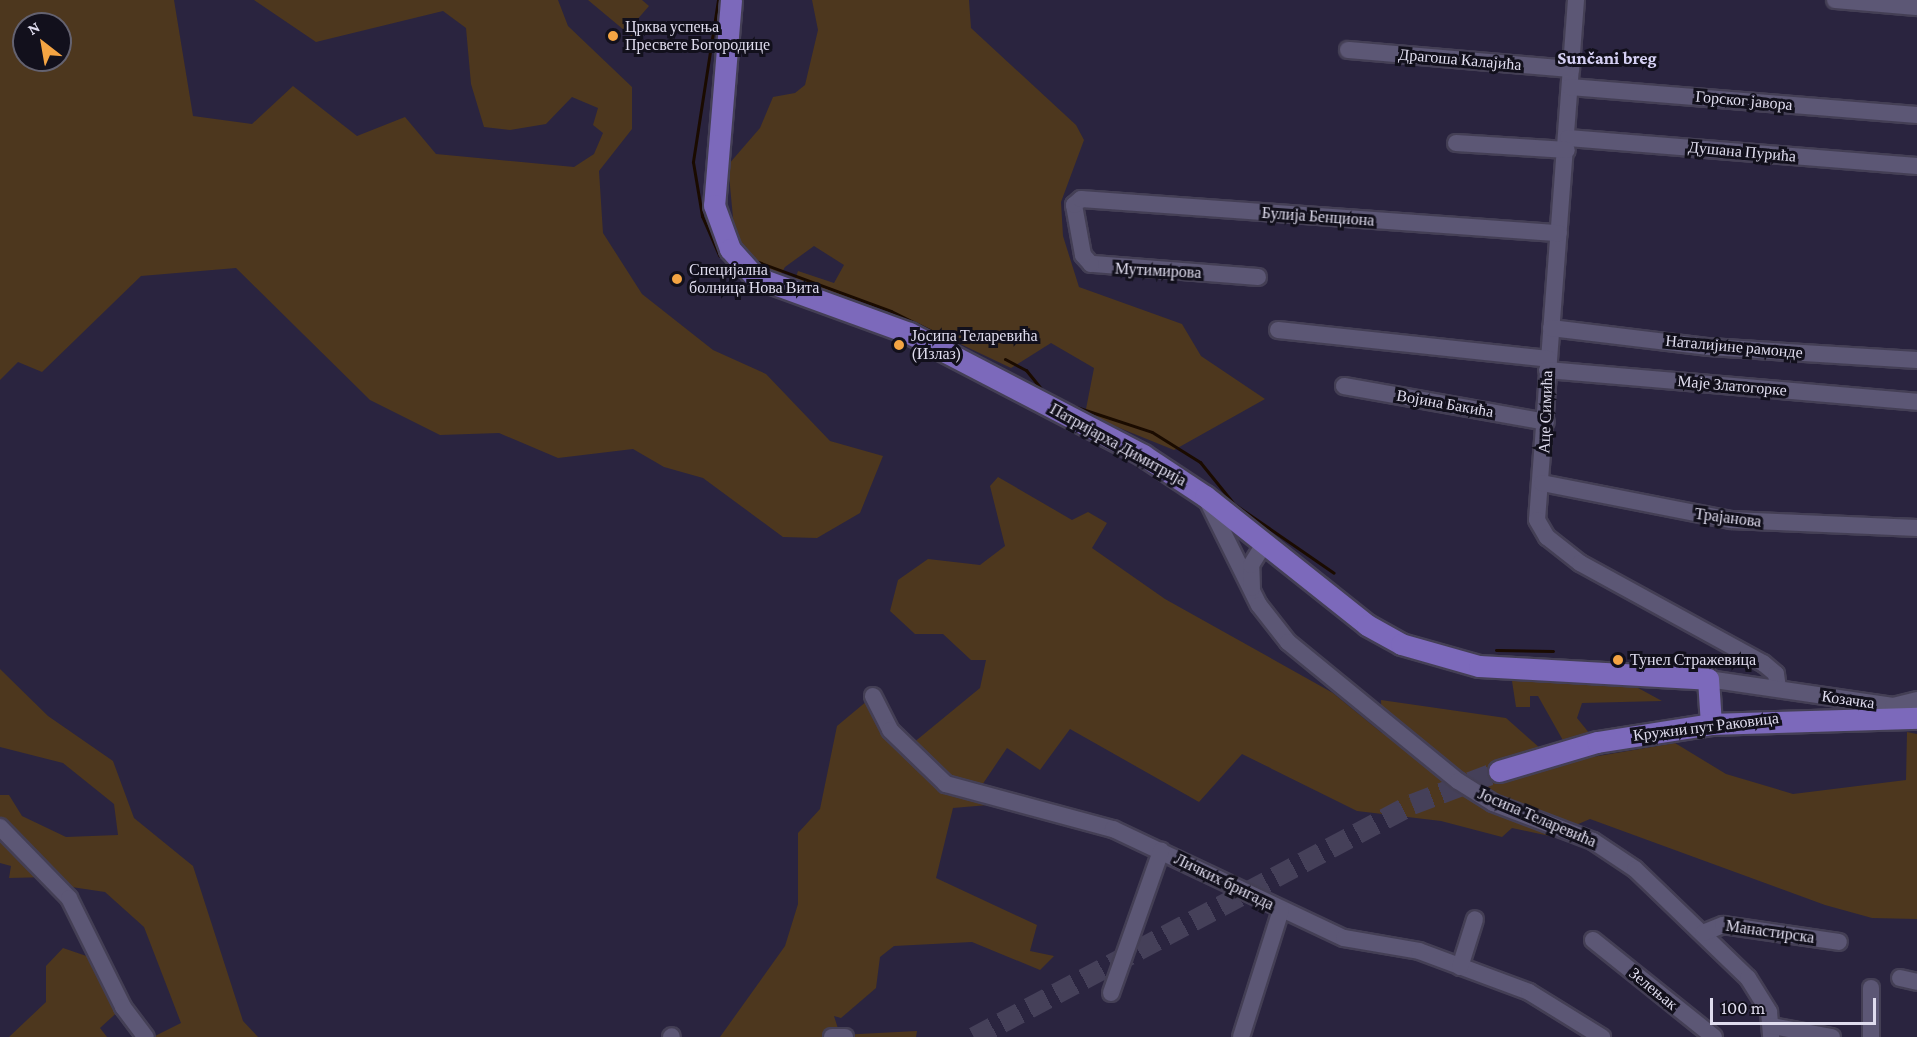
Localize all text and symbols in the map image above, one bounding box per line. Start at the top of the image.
north arrow [12,12,72,72]
place label: Црква успења Пресвете Богородице [625,17,770,55]
text: N [24,18,43,38]
marker: Црква успења Пресвете Богородице [606,29,620,43]
street label: Драгоша Калајића [1398,45,1522,75]
district label: Sunčani breg [1557,47,1657,69]
street label: Горског јавора [1695,87,1793,115]
street label: Душана Пурића [1687,138,1797,166]
street label: Булија Бенциона [1261,203,1375,231]
street label: Мутимирова [1114,259,1202,283]
place label: Специјална болница Нова Вита [689,260,819,298]
marker: Специјална болница Нова Вита [670,272,684,286]
place label: Јосипа Теларевића (Излаз) [911,326,1038,364]
street label: Наталијине рамонде [1664,331,1804,363]
marker: Јосипа Теларевића (Излаз) [892,338,906,352]
street label: Аце Симића [1535,370,1557,454]
street label: Маје Златогорке [1676,372,1788,400]
street label: Војина Бакића [1395,386,1495,422]
street label: Патријарха Димитрија [1046,400,1190,490]
street label: Трајанова [1694,504,1762,532]
place label: Тунел Стражевица [1630,650,1756,670]
marker: Тунел Стражевица [1611,653,1625,667]
street label: Козачка [1820,687,1876,713]
street label: Кружни пут Раковица [1632,709,1780,745]
street label: Јосипа Теларевића [1475,784,1599,852]
street label: Личких бригада [1171,850,1277,914]
street label: Манастирска [1724,916,1816,948]
street label: Зелењак [1625,964,1681,1014]
scale bar [1713,986,1880,1024]
text: 100 m [1721,998,1765,1018]

